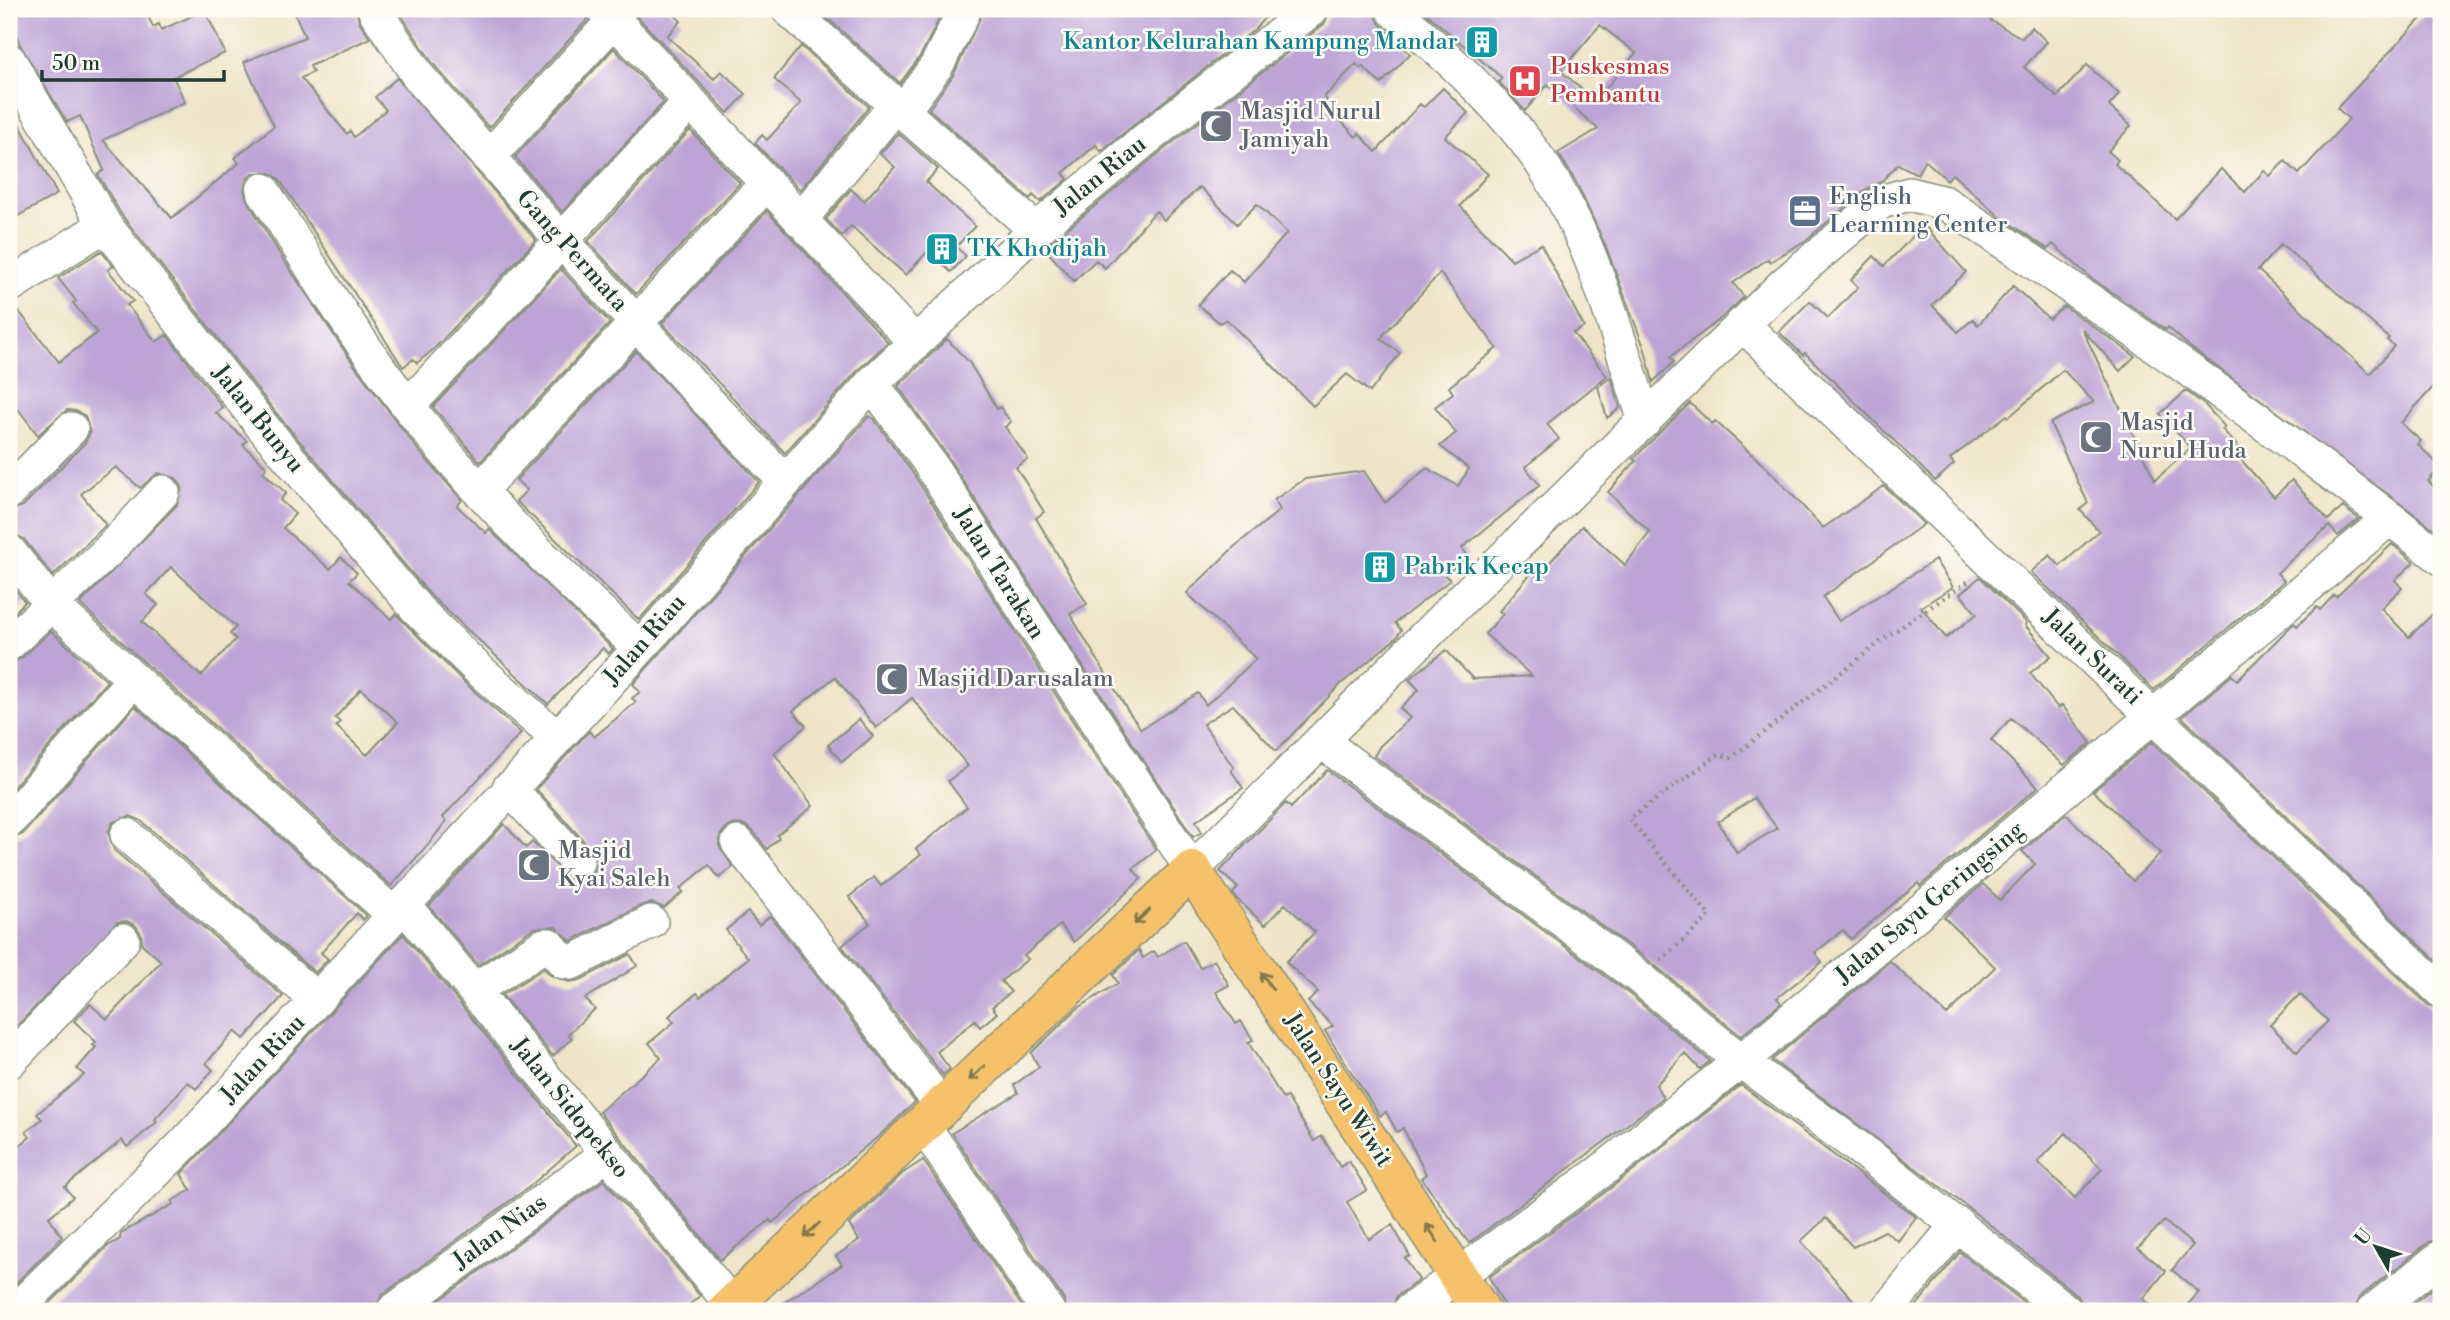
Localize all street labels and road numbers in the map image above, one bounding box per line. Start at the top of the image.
street label: Jalan Riau [1047,129,1153,223]
street label: Gang Permata [509,184,635,319]
street label: Jalan Bunyu [205,358,311,480]
street label: Jalan Tarakan [946,500,1052,645]
street label: Jalan Riau [597,588,693,693]
street label: Jalan Surati [2035,601,2148,712]
street label: Jalan Sayu Geringsing [1829,815,2031,991]
street label: Jalan Sayu Wiwit [1276,1006,1399,1173]
street label: Jalan Riau [213,1008,312,1111]
street label: Jalan Sidopekso [503,1031,636,1185]
street label: Jalan Nias [446,1188,553,1277]

